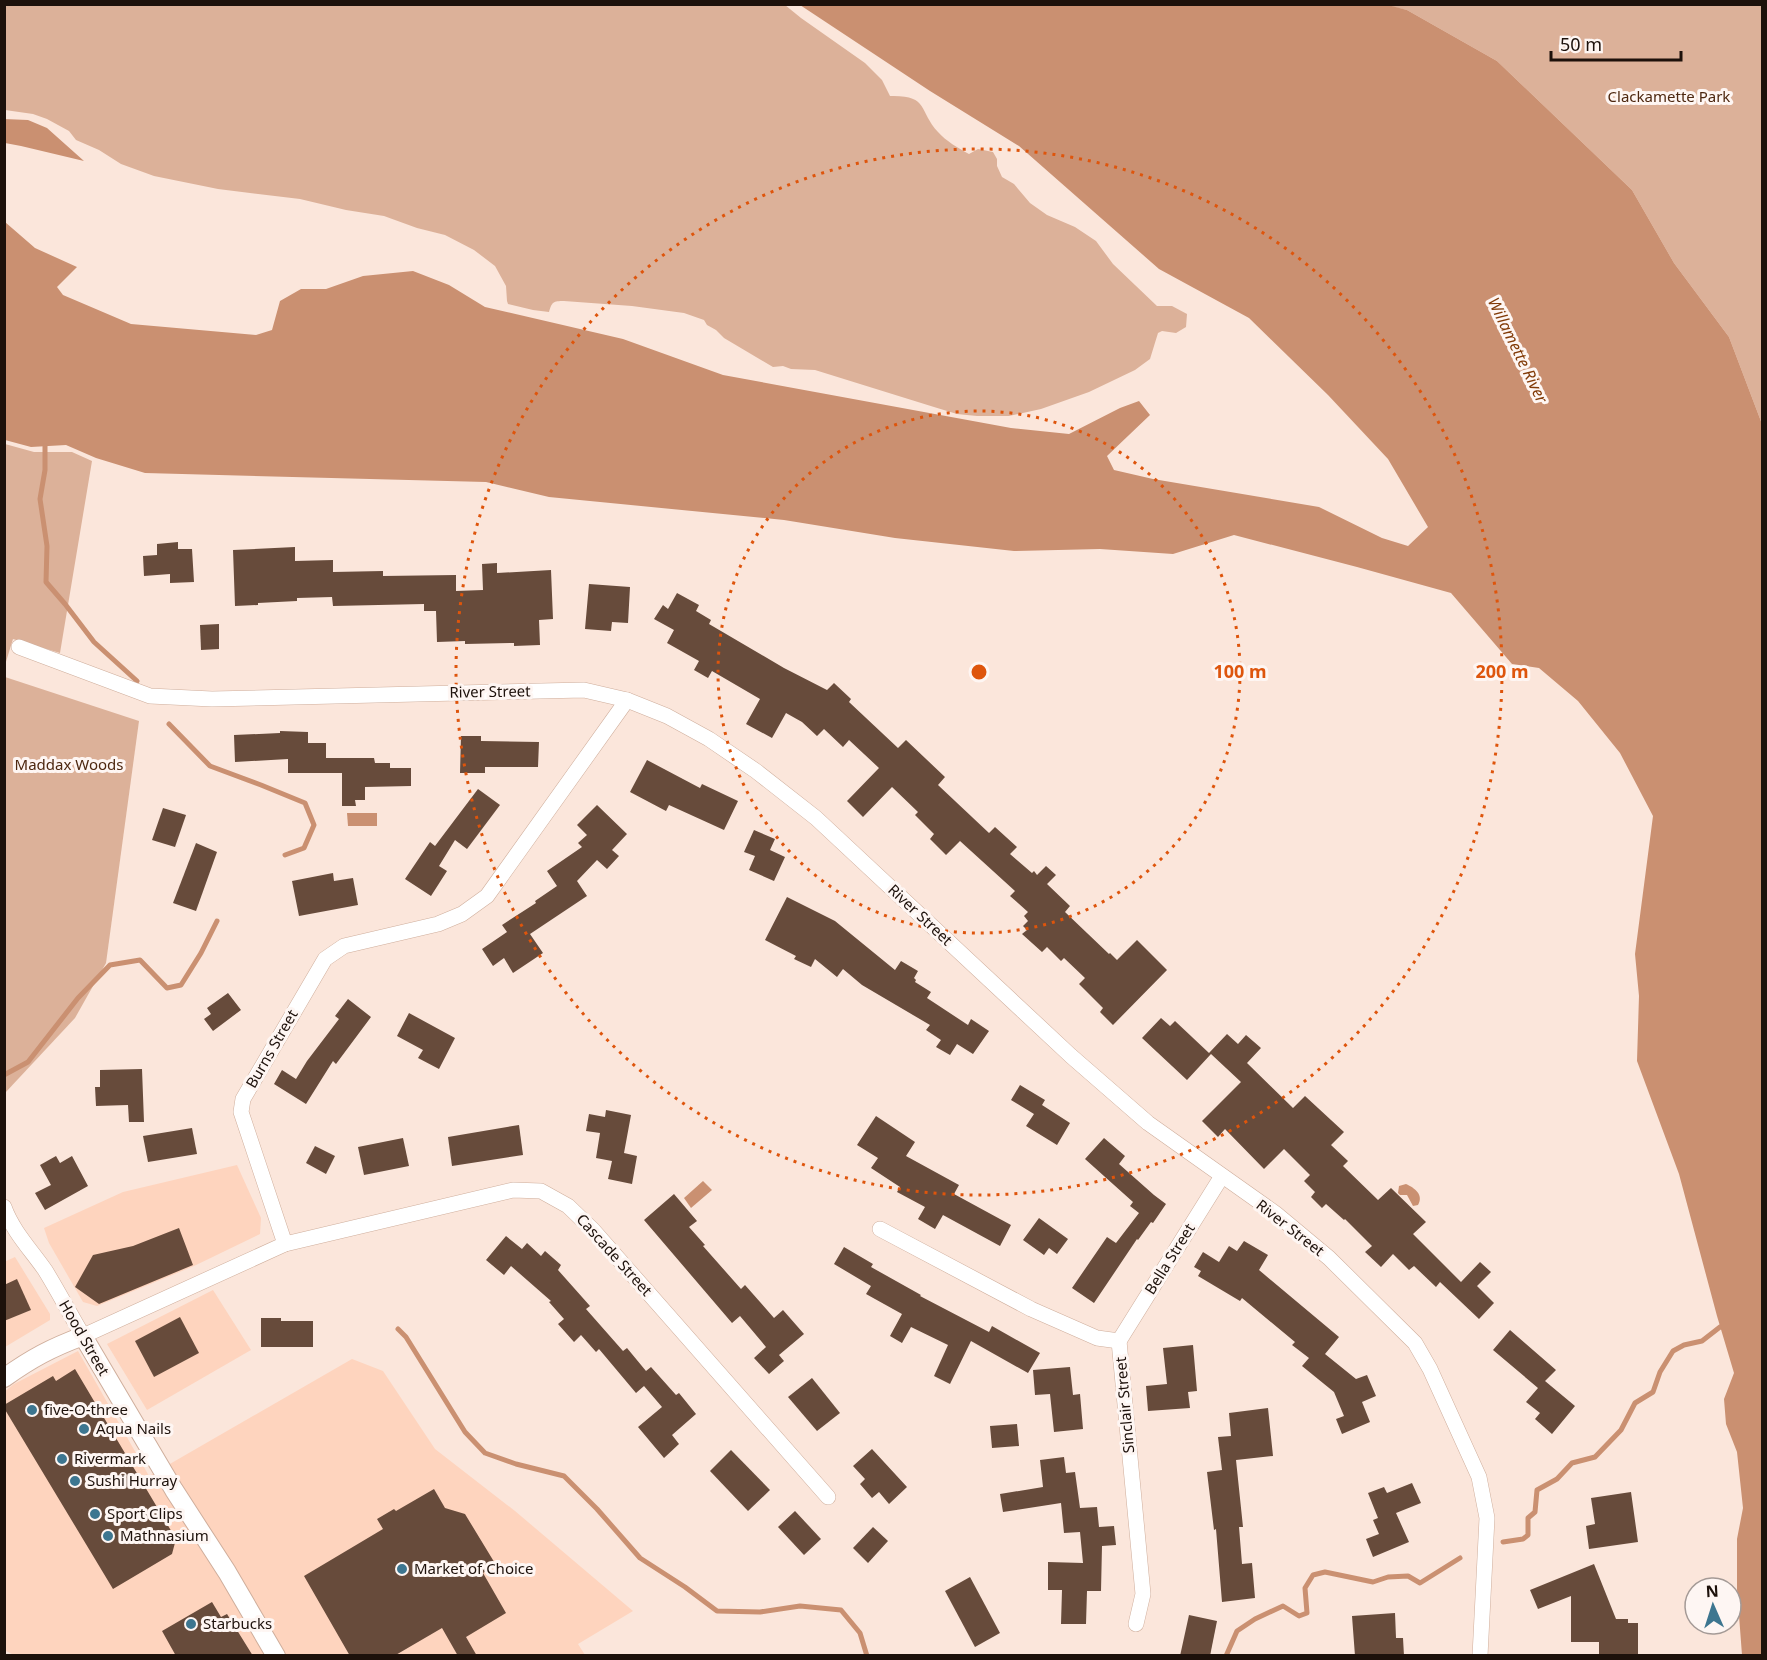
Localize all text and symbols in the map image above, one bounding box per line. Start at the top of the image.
scale bar [1551,24,1682,62]
text: 50 m [1560,32,1602,56]
park label: Clackamette Park [1608,86,1730,106]
water label: Willamette River [1483,293,1553,407]
text: 100 m [1213,659,1267,683]
text: 200 m [1475,659,1529,683]
centre of rings [969,662,989,682]
street label: River Street [449,680,531,702]
park label: Maddax Woods [15,754,123,774]
street label: River Street [884,879,958,950]
street label: Burns Street [241,1005,302,1091]
street label: River Street [1252,1194,1329,1260]
street label: Cascade Street [572,1209,657,1300]
street label: Bella Street [1139,1219,1199,1298]
street label: Hood Street [55,1296,115,1379]
street label: Sinclair Street [1110,1355,1138,1454]
place label: five-O-three [44,1399,128,1419]
marker: five-O-three [25,1403,39,1417]
place label: Aqua Nails [96,1418,171,1438]
marker: Aqua Nails [77,1422,91,1436]
place label: Rivermark [74,1448,146,1468]
marker: Rivermark [55,1452,69,1466]
place label: Sushi Hurray [87,1470,178,1490]
marker: Sushi Hurray [68,1474,82,1488]
place label: Sport Clips [107,1503,183,1523]
marker: Sport Clips [88,1507,102,1521]
place label: Mathnasium [120,1525,209,1545]
marker: Mathnasium [101,1529,115,1543]
place label: Market of Choice [414,1558,534,1578]
marker: Market of Choice [395,1562,409,1576]
north arrow [1683,1576,1743,1636]
text: N [1705,1580,1719,1602]
place label: Starbucks [203,1613,272,1633]
marker: Starbucks [184,1617,198,1631]

